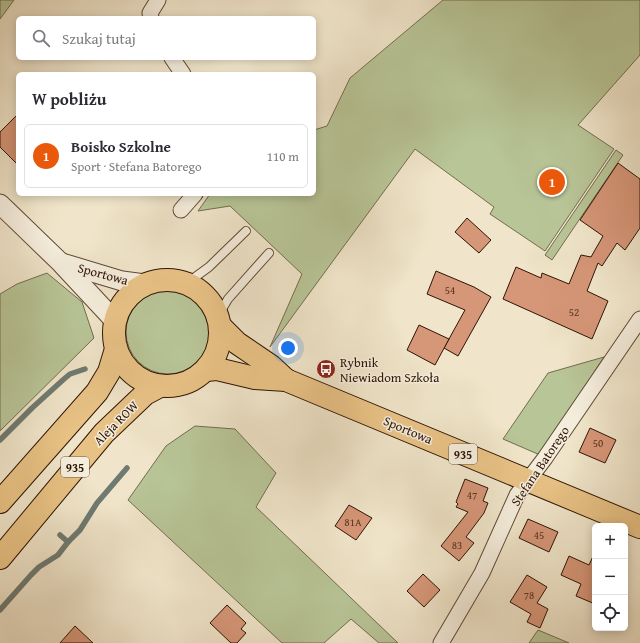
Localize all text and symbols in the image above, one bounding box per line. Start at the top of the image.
search box [16,16,316,60]
icon: search [30,27,52,49]
text: Szukaj tutaj [62,28,136,49]
text: W pobliżu [32,86,107,111]
text: Boisko Szkolne [71,136,171,157]
text: 1 [43,147,49,166]
text: 110 m [267,147,299,166]
text: Sport · Stefana Batorego [71,157,202,176]
pin: 1 [539,167,565,197]
street label: Sportowa [76,258,131,290]
house number: 54 [445,282,455,298]
house number: 52 [569,304,579,320]
your location [278,338,298,358]
place label: Rybnik Niewiadom Szkoła [340,353,440,387]
bus stop icon: Rybnik Niewiadom Szkoła [315,358,337,380]
street label: Aleja ROW [89,396,143,450]
street label: Sportowa [381,411,436,449]
street label: Stefana Batorego [506,422,574,510]
house number: 50 [593,435,603,451]
road number: 935 [449,444,477,464]
road number: 935 [61,457,89,477]
house number: 47 [467,487,477,503]
house number: 81A [344,514,362,530]
map controls [592,523,628,631]
button: + [592,523,628,559]
house number: 45 [534,527,544,543]
house number: 83 [452,537,462,553]
button: − [592,559,628,595]
house number: 78 [524,587,534,603]
button: locate [592,595,628,631]

